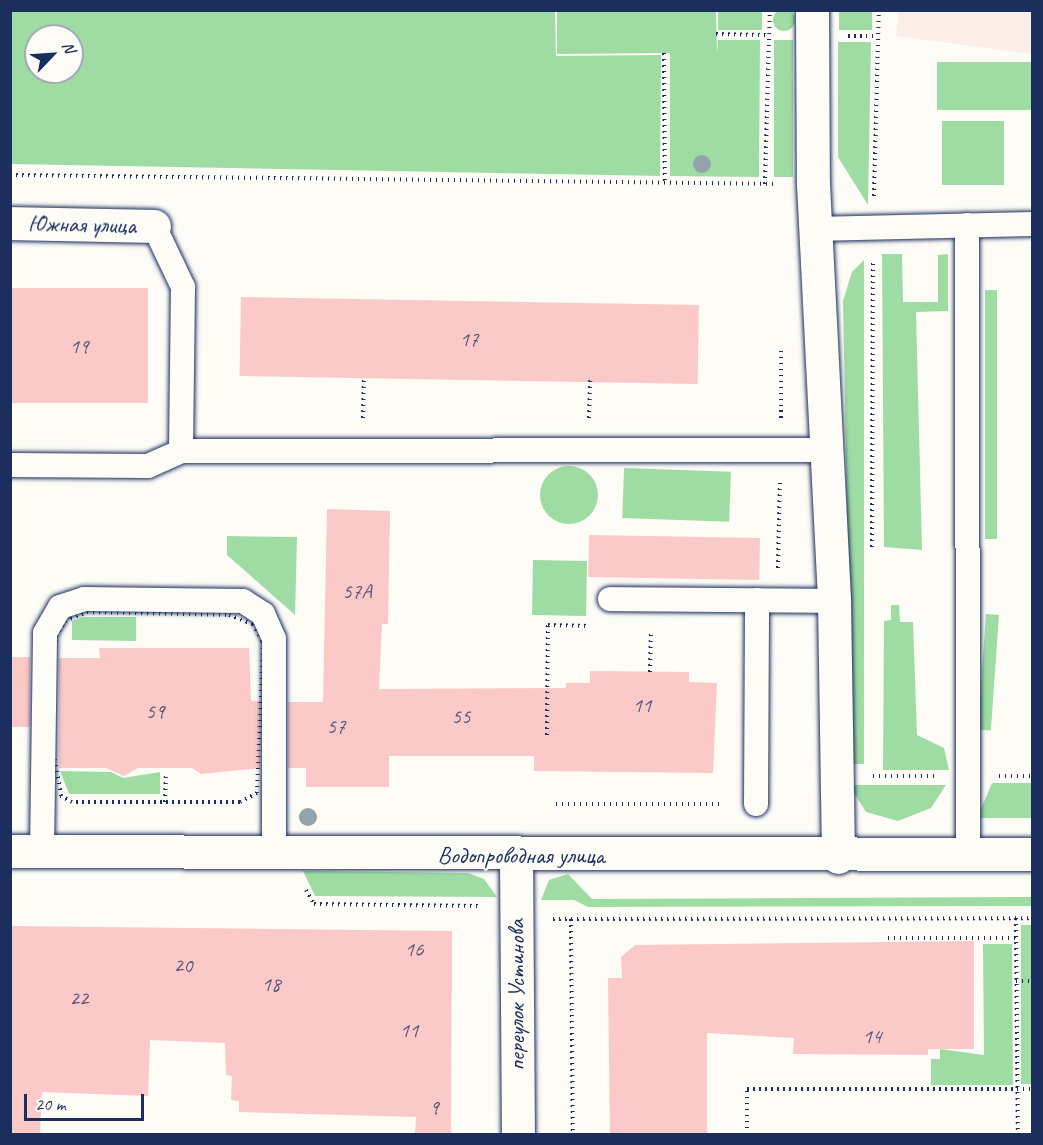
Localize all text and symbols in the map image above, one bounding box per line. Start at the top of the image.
north arrow [24,24,84,84]
text: N [57,39,80,56]
street label: Южная улица [27,210,137,240]
house number: 17 [460,326,478,352]
house number: 19 [70,333,88,359]
house number: 57А [342,578,372,604]
house number: 11 [633,692,651,718]
house number: 59 [146,698,164,724]
house number: 55 [452,703,470,729]
house number: 57 [327,713,345,739]
street label: Водопроводная улица [438,842,604,870]
street label: переулок Устинова [503,920,531,1070]
house number: 16 [405,936,423,962]
house number: 20 [174,952,192,978]
house number: 18 [262,971,280,997]
house number: 22 [70,985,88,1011]
house number: 11 [400,1017,418,1043]
house number: 14 [863,1023,881,1049]
scale bar [27,1082,147,1120]
text: 20 m [35,1093,66,1115]
house number: 9 [429,1094,439,1120]

